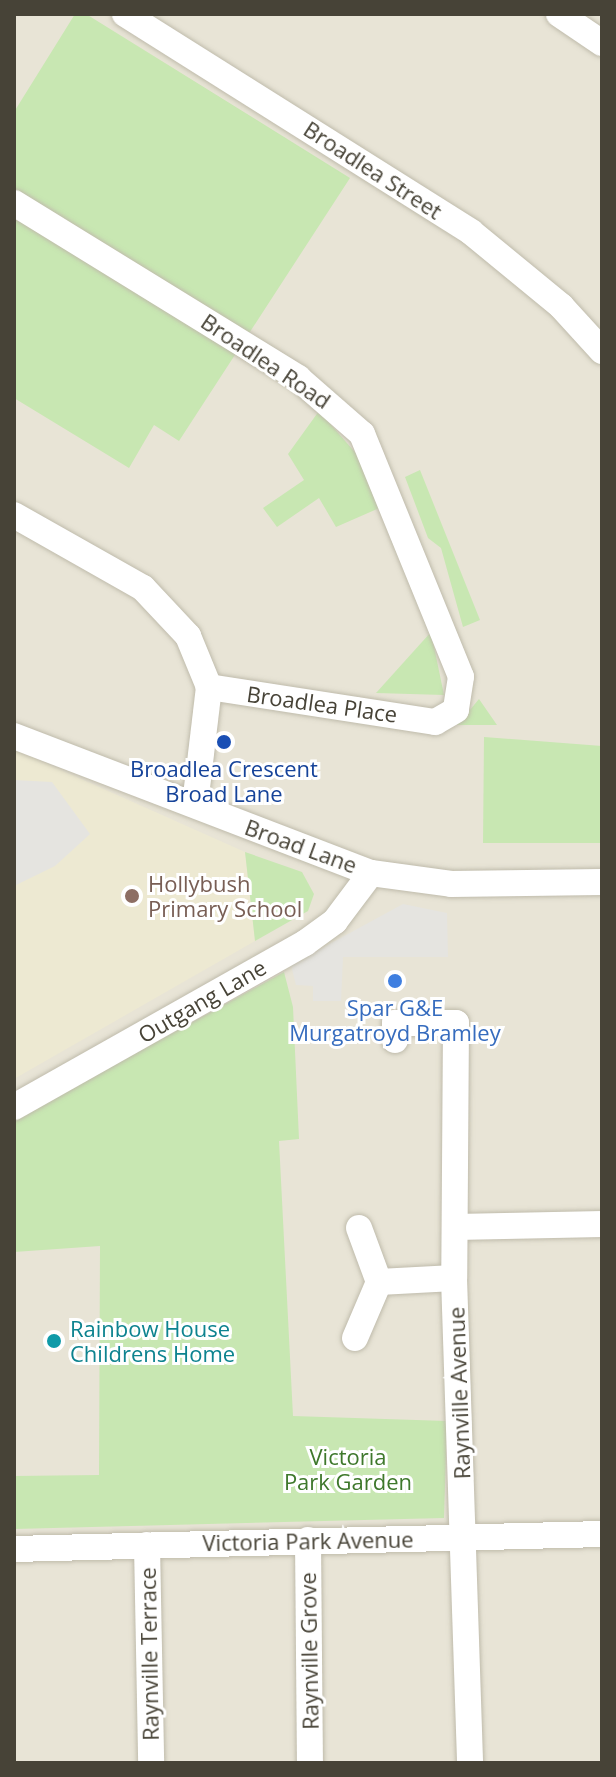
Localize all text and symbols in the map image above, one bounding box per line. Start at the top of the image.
street label: Broadlea Street [299,116,447,224]
street label: Broadlea Road [196,308,336,414]
street label: Broadlea Place [245,680,399,728]
marker: Broadlea Crescent Broad Lane [215,733,233,751]
place label: Broadlea Crescent Broad Lane [130,755,318,806]
street label: Broad Lane [241,814,361,878]
place label: Hollybush Primary School [148,870,302,922]
marker: Hollybush Primary School [123,887,141,905]
street label: Outgang Lane [133,954,271,1048]
marker: Spar G&E Murgatroyd Bramley [386,972,404,990]
place label: Spar G&E Murgatroyd Bramley [289,994,501,1046]
street label: Raynville Avenue [443,1306,475,1480]
place label: Rainbow House Childrens Home [70,1315,235,1366]
marker: Rainbow House Childrens Home [45,1332,63,1350]
park label: Victoria Park Garden [284,1443,412,1494]
street label: Victoria Park Avenue [202,1526,414,1556]
street label: Raynville Terrace [134,1567,164,1741]
street label: Raynville Grove [294,1572,324,1730]

